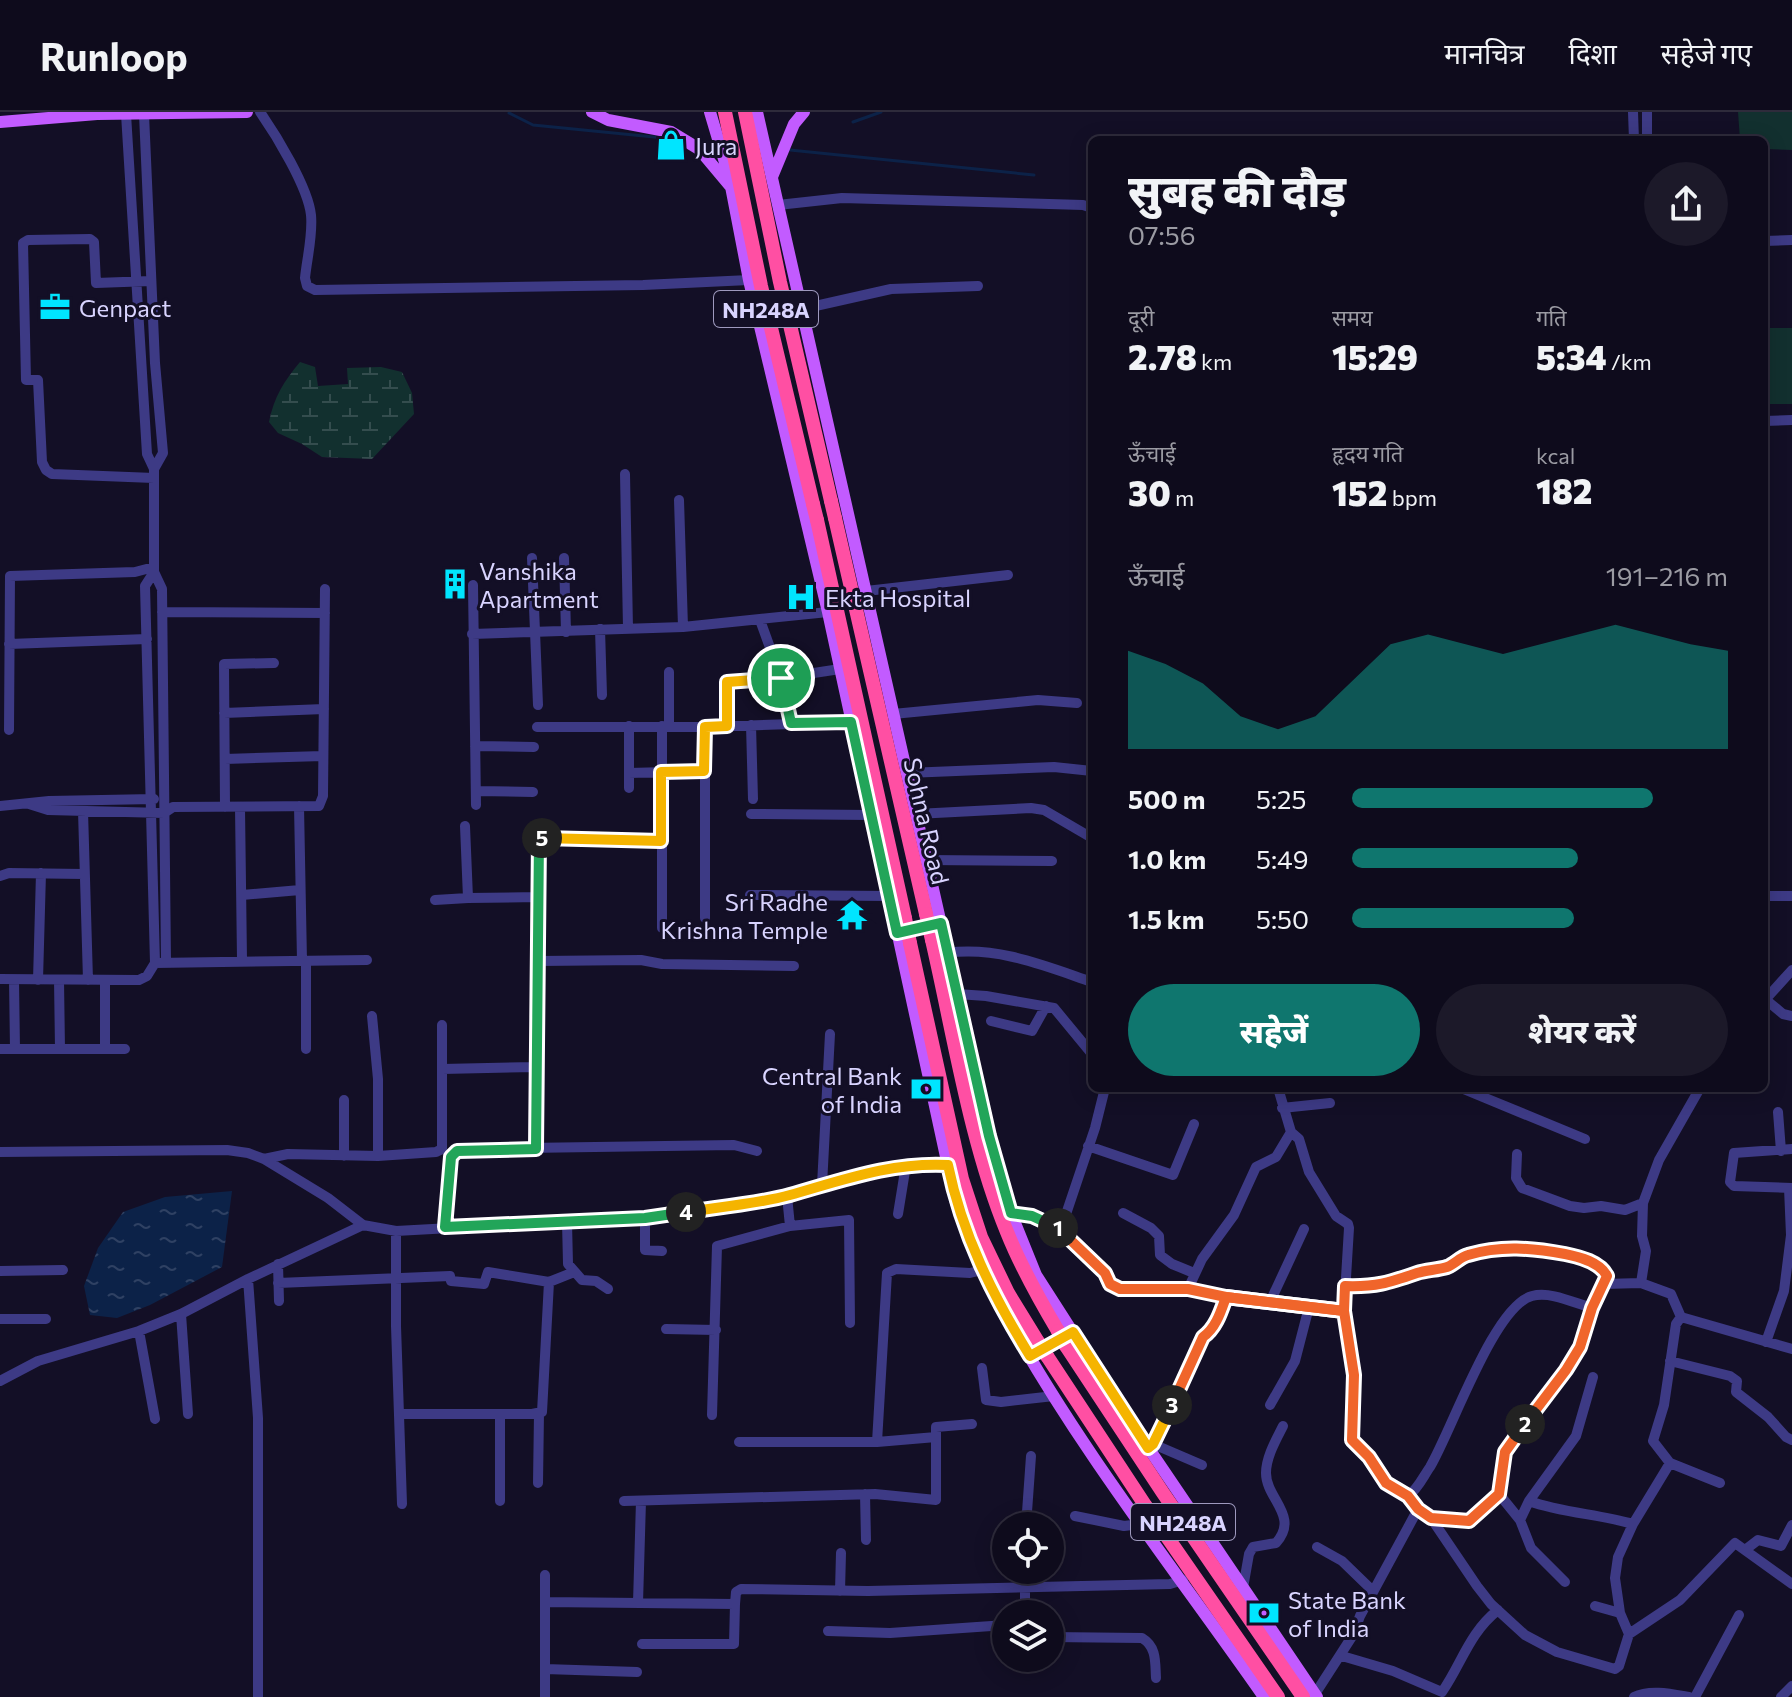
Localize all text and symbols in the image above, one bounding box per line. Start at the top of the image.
text: Runloop [40,32,188,79]
text: मानचित्र [1444,36,1524,70]
text: दिशा [1568,36,1617,70]
text: सहेजे गए [1661,36,1752,70]
shop icon: Jura [654,128,688,162]
place label: Jura [695,131,737,160]
text: सुबह की दौड़ [1128,162,1346,216]
button: share [1644,162,1728,246]
text: 07:56 [1128,219,1195,250]
office icon: Genpact [38,290,72,324]
road number: NH248A [714,291,818,327]
place label: Genpact [79,293,172,322]
text: दूरी [1128,304,1154,331]
text: समय [1332,304,1373,331]
text: गति [1536,304,1567,331]
text: 2.78 [1128,335,1197,377]
text: 15:29 [1332,335,1418,377]
text: 5:34 [1536,335,1607,377]
text: km [1197,348,1232,375]
text: /km [1607,348,1652,375]
text: ऊँचाई [1128,440,1176,467]
text: हृदय गति [1332,440,1403,467]
text: kcal [1536,442,1575,469]
text: 182 [1536,469,1592,511]
text: 30 [1128,471,1171,513]
text: 152 [1332,471,1388,513]
text: m [1171,484,1194,511]
text: bpm [1388,484,1437,511]
place label: Vanshika Apartment [479,556,599,613]
text: ऊँचाई [1128,560,1184,591]
text: 191–216 m [1606,560,1728,591]
building icon: Vanshika Apartment [438,567,472,601]
hospital icon: Ekta Hospital [784,580,818,614]
place label: Ekta Hospital [825,583,971,612]
pin [747,644,815,712]
icon: arrive [759,656,803,700]
street label: Sohna Road [898,755,956,887]
text: 500 m [1128,783,1205,814]
text: 5:25 [1256,783,1306,814]
pin: 5 [522,818,562,858]
text: 5 [536,824,548,851]
text: 1.0 km [1128,843,1206,874]
text: 5:49 [1256,843,1308,874]
place label: Sri Radhe Krishna Temple [660,887,828,944]
temple icon: Sri Radhe Krishna Temple [835,898,869,932]
text: 1.5 km [1128,903,1204,934]
text: 5:50 [1256,903,1309,934]
button: सहेजें [1128,984,1420,1076]
button: शेयर करें [1436,984,1728,1076]
place label: Central Bank of India [762,1061,902,1118]
bank icon: Central Bank of India [909,1072,943,1106]
pin: 4 [666,1192,706,1232]
text: 4 [679,1198,693,1225]
pin: 1 [1038,1208,1078,1248]
text: 1 [1053,1214,1063,1241]
pin: 3 [1152,1385,1192,1425]
text: 3 [1166,1391,1178,1418]
pin: 2 [1505,1404,1545,1444]
text: 2 [1519,1410,1531,1437]
road number: NH248A [1131,1504,1235,1540]
map controls [992,1512,1064,1672]
button: locate [992,1512,1064,1584]
place label: State Bank of India [1288,1585,1406,1642]
bank icon: State Bank of India [1247,1596,1281,1630]
button: layers [992,1600,1064,1672]

